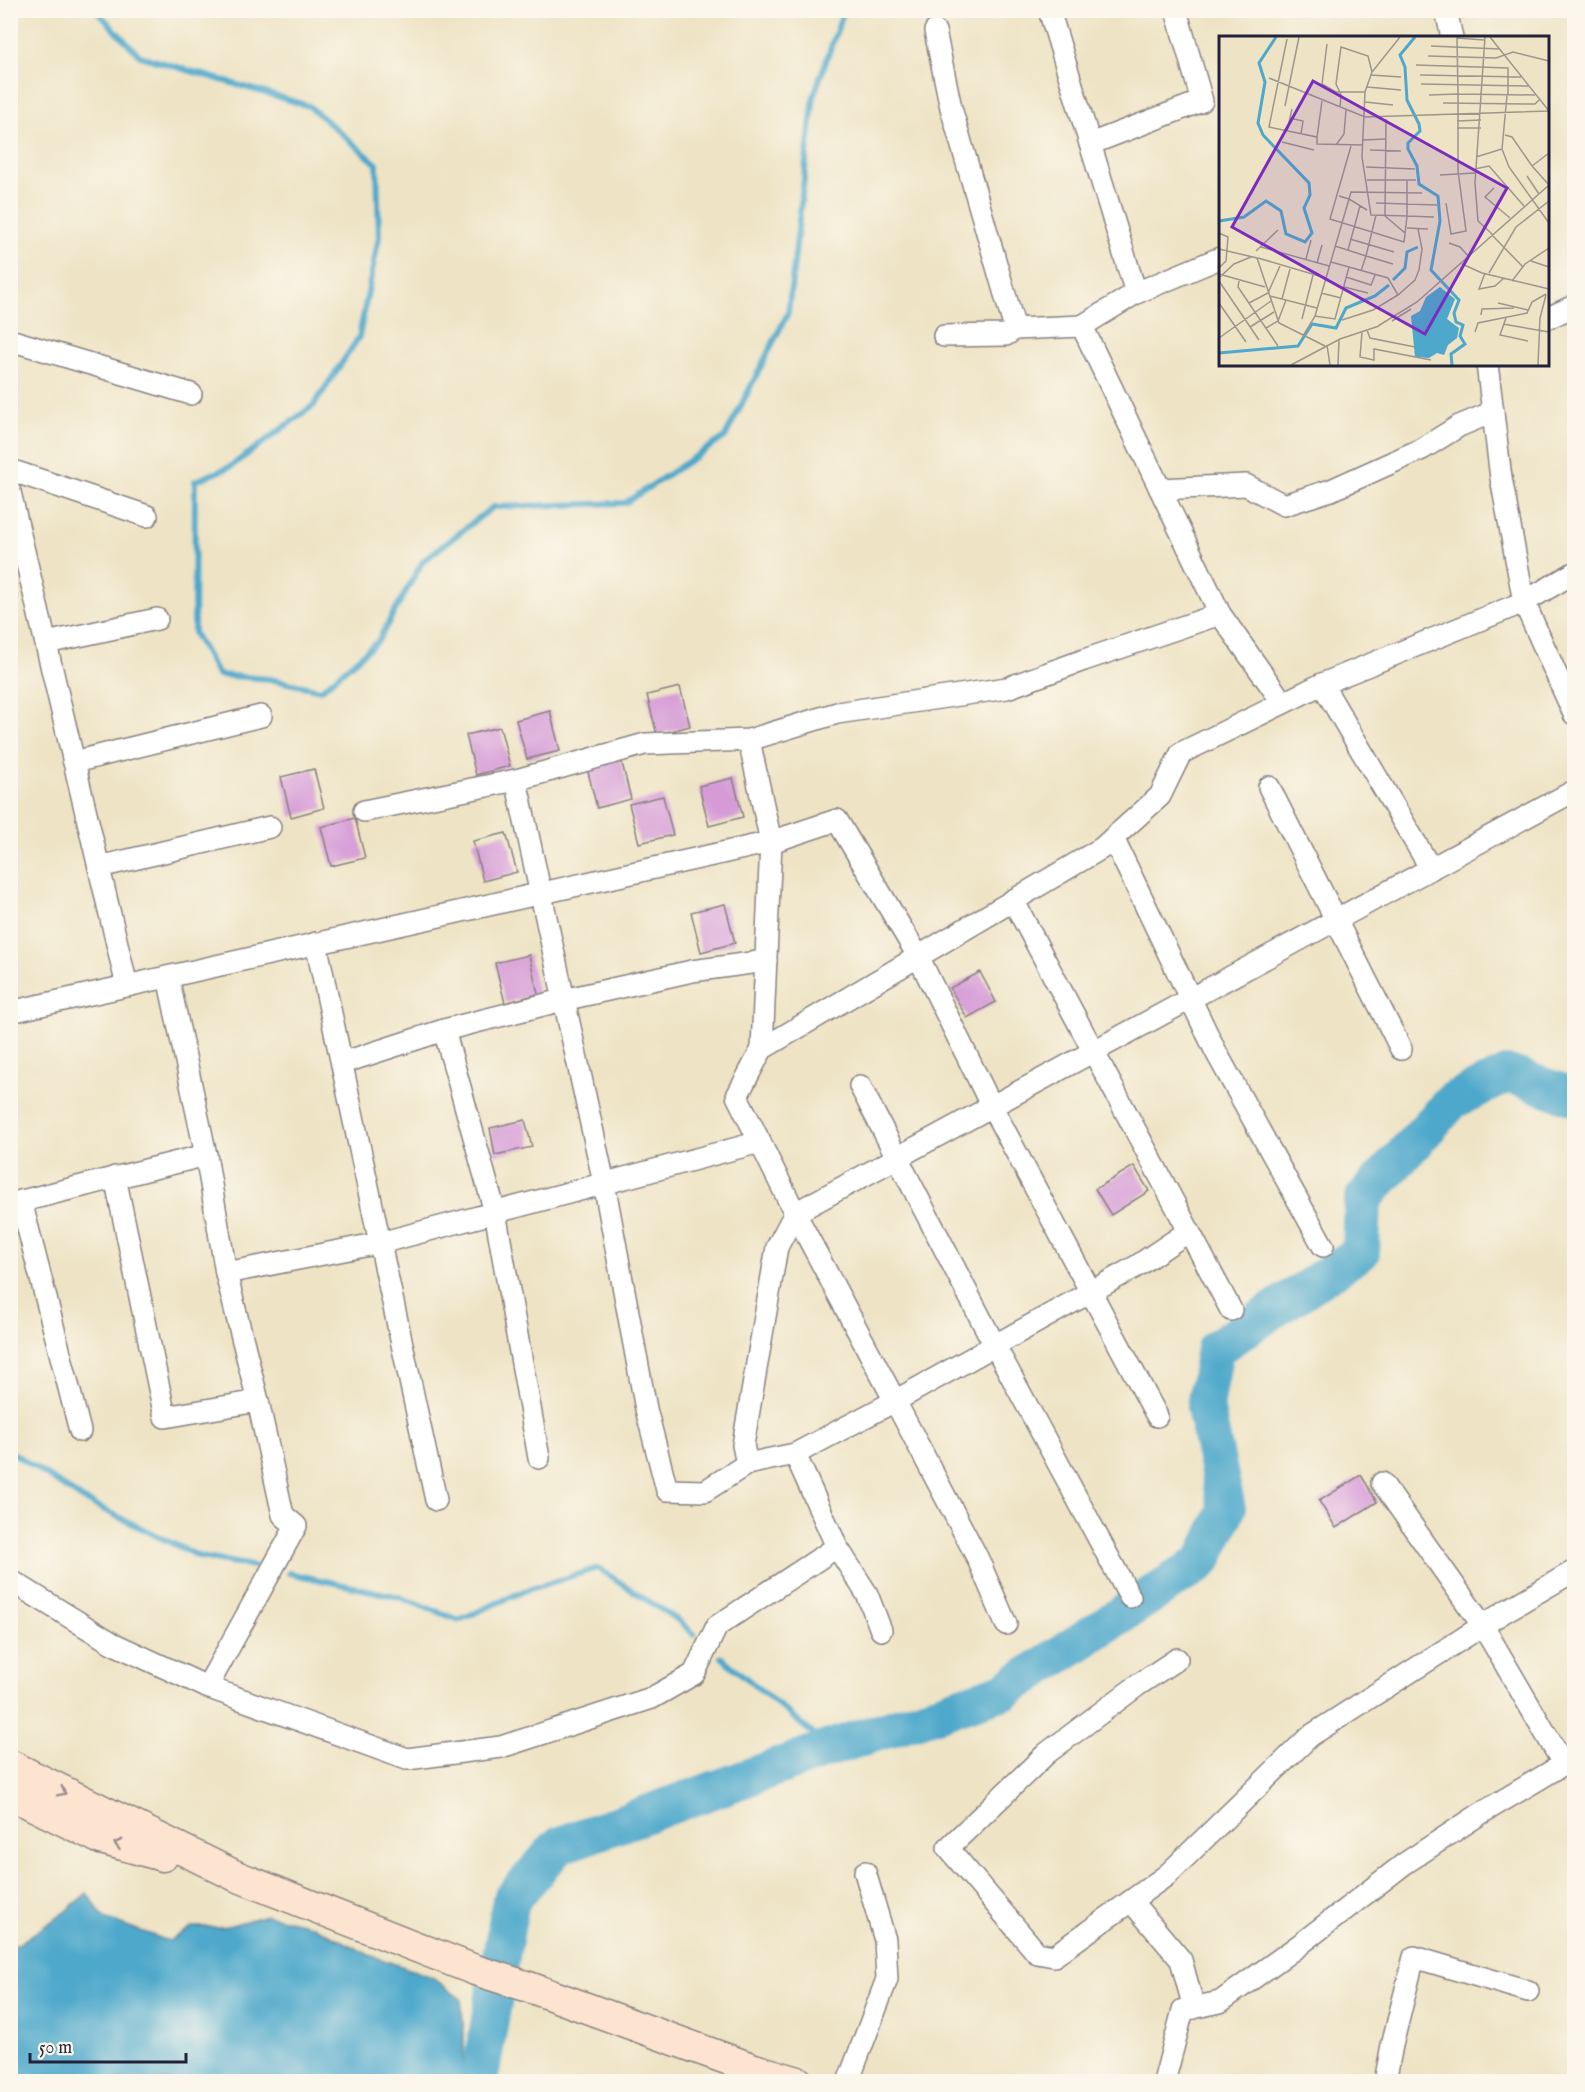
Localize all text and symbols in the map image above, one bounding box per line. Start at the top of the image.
inset map [1219,36,1549,366]
one-way arrow [56,1784,67,1796]
one-way arrow [114,1839,124,1851]
scale bar [30,2026,186,2064]
text: 50 m [39,2037,72,2060]

